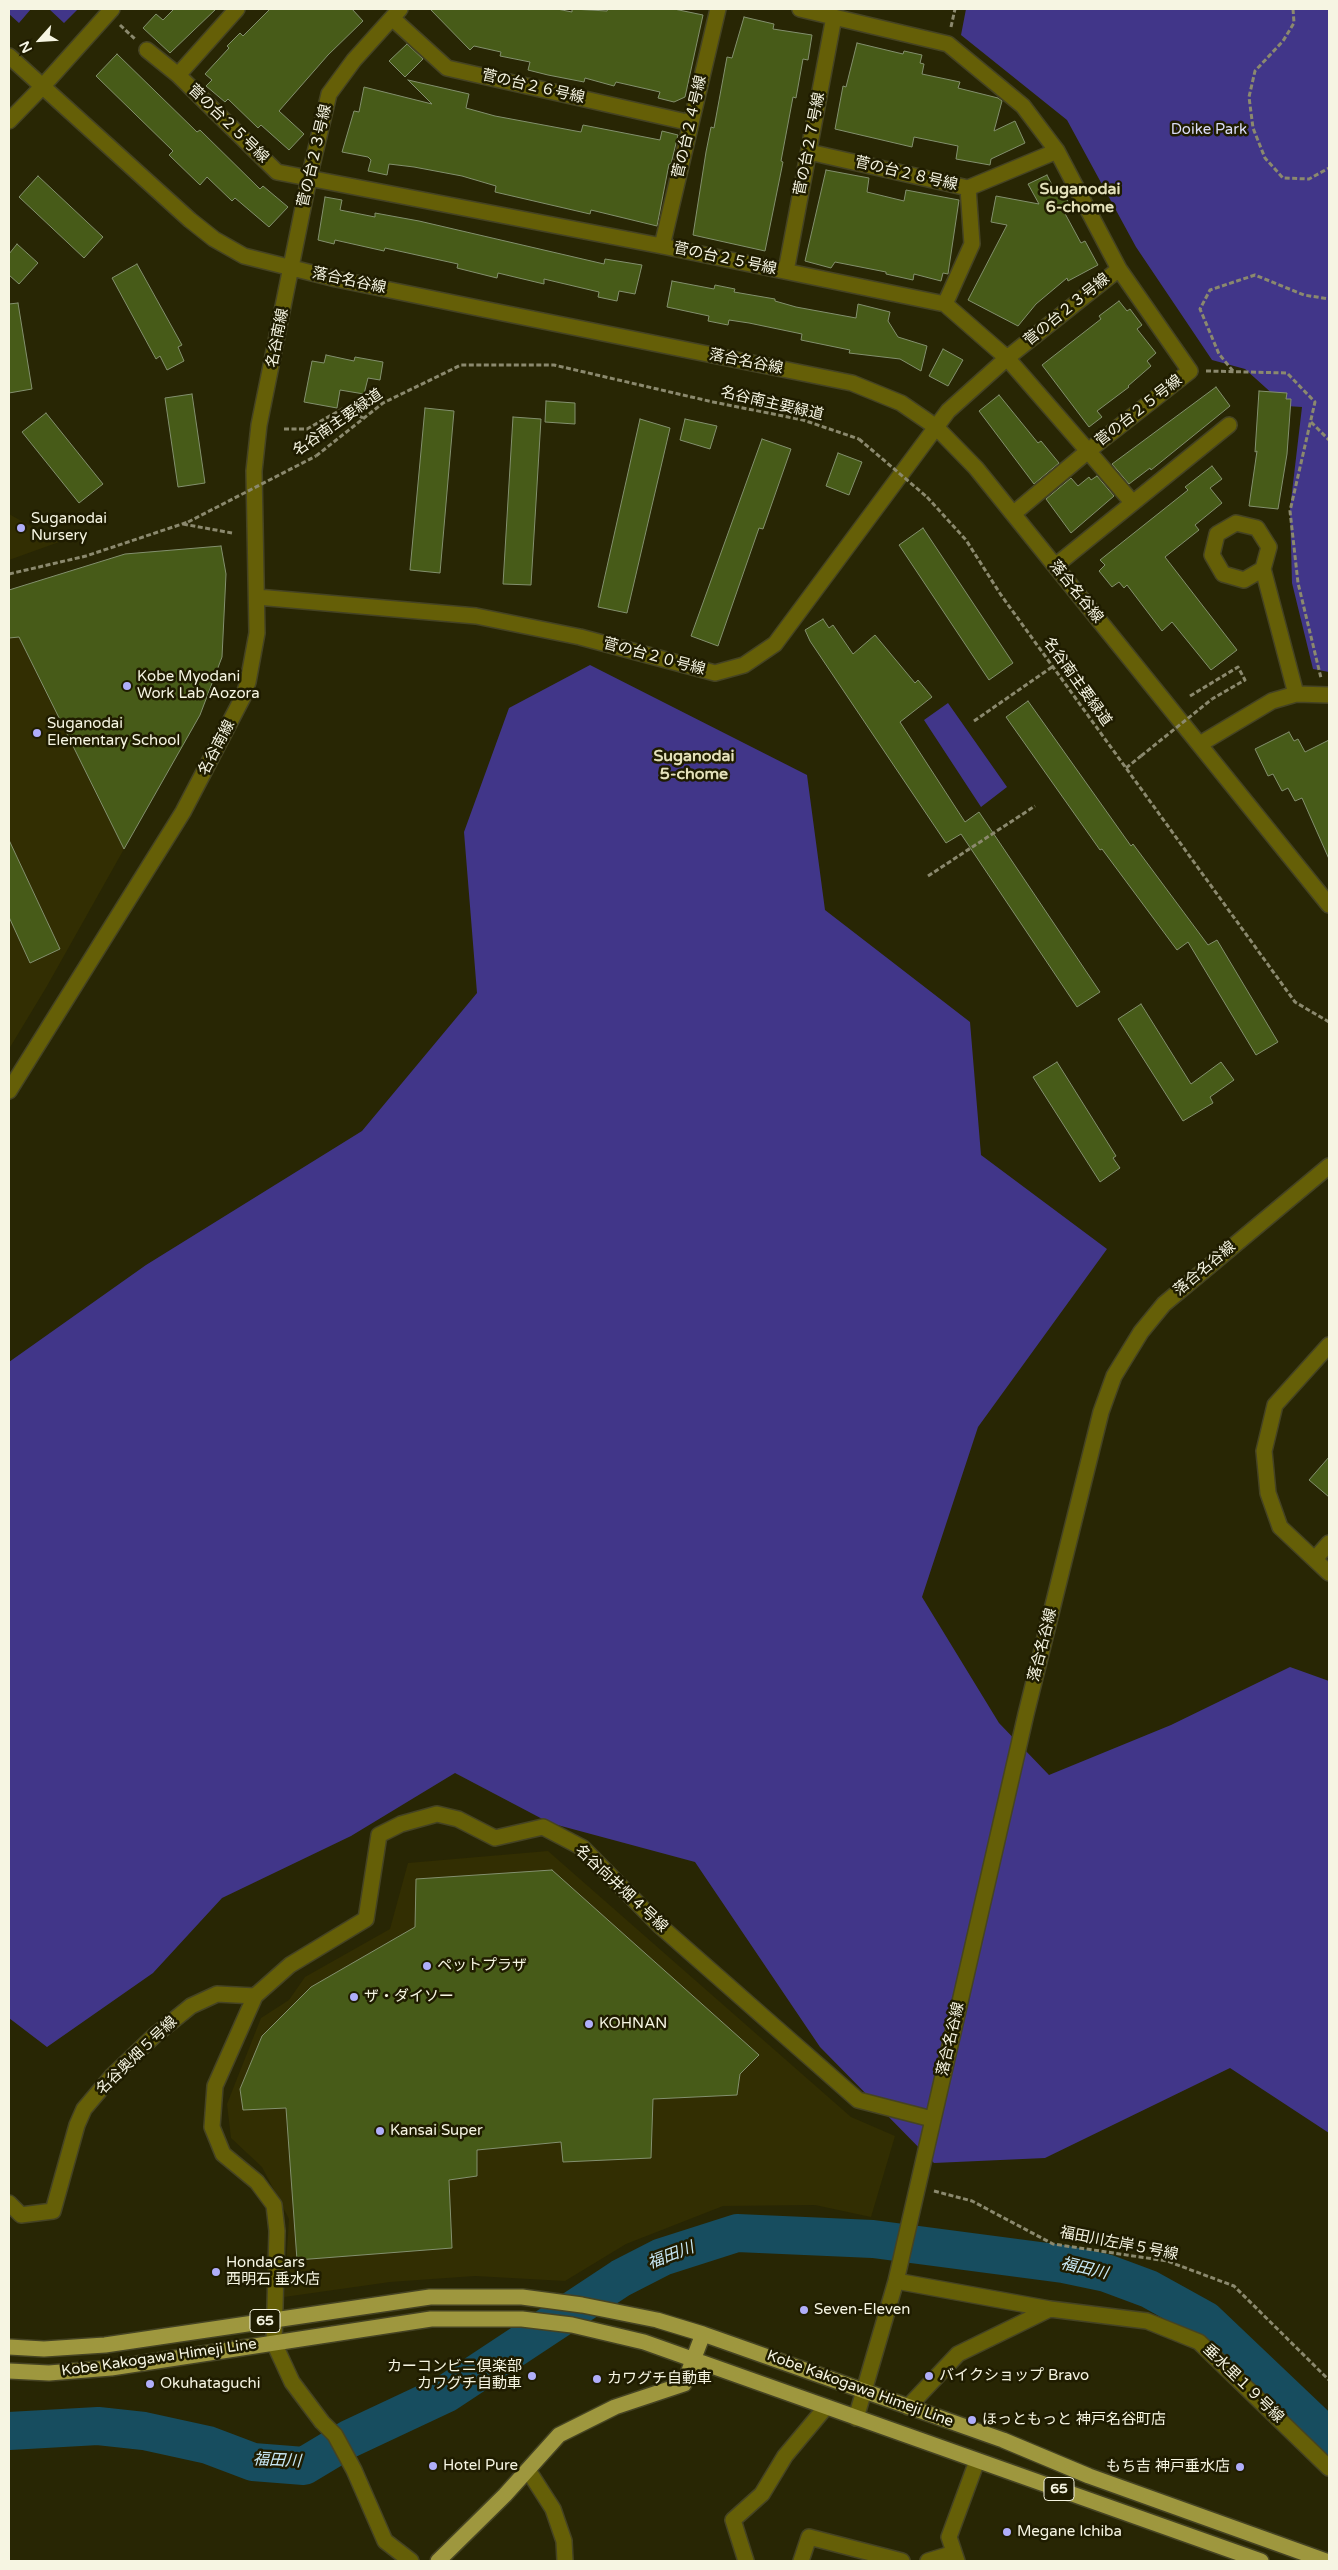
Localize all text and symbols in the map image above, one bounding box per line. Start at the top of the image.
north arrow [15,15,65,65]
text: N [16,38,36,56]
street label: 菅の台２６号線 [480,66,586,108]
street label: 菅の台２４号線 [669,74,711,180]
street label: 菅の台２５号線 [184,81,272,167]
street label: 菅の台２７号線 [791,91,829,197]
street label: 菅の台２３号線 [294,103,336,209]
park label: Doike Park [1171,121,1247,139]
street label: 菅の台２８号線 [853,153,959,195]
district label: Suganodai 6-chome [1039,180,1121,218]
street label: 菅の台２５号線 [672,239,778,279]
street label: 落合名谷線 [310,264,388,298]
street label: 菅の台２３号線 [1021,270,1113,350]
street label: 名谷南線 [263,307,293,369]
street label: 落合名谷線 [707,346,785,378]
street label: 菅の台２５号線 [1092,372,1186,450]
street label: 名谷南主要緑道 [719,383,825,425]
street label: 名谷南主要緑道 [290,386,386,460]
place label: Suganodai Nursery [31,510,107,545]
marker: Suganodai Nursery [15,522,27,534]
street label: 落合名谷線 [1045,557,1107,627]
street label: 名谷南主要緑道 [1039,634,1115,730]
street label: 菅の台２０号線 [601,635,707,679]
place label: Kobe Myodani Work Lab Aozora [137,668,260,703]
marker: Kobe Myodani Work Lab Aozora [121,680,133,692]
place label: Suganodai Elementary School [47,715,180,750]
street label: 名谷南線 [195,717,239,779]
marker: Suganodai Elementary School [31,727,43,739]
district label: Suganodai 5-chome [653,747,735,785]
street label: 落合名谷線 [1170,1238,1240,1300]
street label: 落合名谷線 [1025,1606,1061,1684]
street label: 名谷向井畑４号線 [571,1841,671,1937]
place label: ペットプラザ [437,1957,527,1975]
marker: ペットプラザ [421,1960,433,1972]
place label: ザ・ダイソー [364,1988,454,2006]
marker: ザ・ダイソー [348,1991,360,2003]
street label: 落合名谷線 [934,2000,968,2078]
street label: 名谷奥畑５号線 [93,2013,181,2099]
place label: KOHNAN [599,2015,667,2033]
marker: KOHNAN [583,2018,595,2030]
place label: Kansai Super [390,2122,483,2140]
marker: Kansai Super [374,2125,386,2137]
street label: 福田川左岸５号線 [1058,2224,1180,2264]
water label: 福田川 [645,2238,697,2274]
place label: HondaCars 西明石 垂水店 [226,2254,320,2289]
water label: 福田川 [1058,2254,1110,2284]
marker: HondaCars 西明石 垂水店 [210,2266,222,2278]
place label: Seven-Eleven [814,2301,910,2319]
marker: Seven-Eleven [798,2304,810,2316]
road number: 65 [250,2310,280,2332]
street label: Kobe Kakogawa Himeji Line [60,2335,258,2381]
street label: 垂水里１９号線 [1199,2341,1287,2427]
street label: Kobe Kakogawa Himeji Line [764,2347,956,2431]
place label: カーコンビニ倶楽部 カワグチ自動車 [387,2358,522,2393]
place label: バイクショップ Bravo [939,2367,1089,2385]
marker: カーコンビニ倶楽部 カワグチ自動車 [526,2370,538,2382]
place label: カワグチ自動車 [607,2370,712,2388]
marker: バイクショップ Bravo [923,2370,935,2382]
marker: カワグチ自動車 [591,2373,603,2385]
place label: Okuhataguchi [160,2375,260,2393]
marker: Okuhataguchi [144,2378,156,2390]
place label: ほっともっと 神戸名谷町店 [982,2411,1166,2429]
marker: ほっともっと 神戸名谷町店 [966,2414,978,2426]
water label: 福田川 [253,2450,301,2472]
place label: Hotel Pure [443,2457,518,2475]
place label: もち吉 神戸垂水店 [1106,2458,1230,2476]
marker: Hotel Pure [427,2460,439,2472]
marker: もち吉 神戸垂水店 [1234,2461,1246,2473]
road number: 65 [1044,2478,1074,2500]
place label: Megane Ichiba [1017,2523,1122,2541]
marker: Megane Ichiba [1001,2526,1013,2538]

